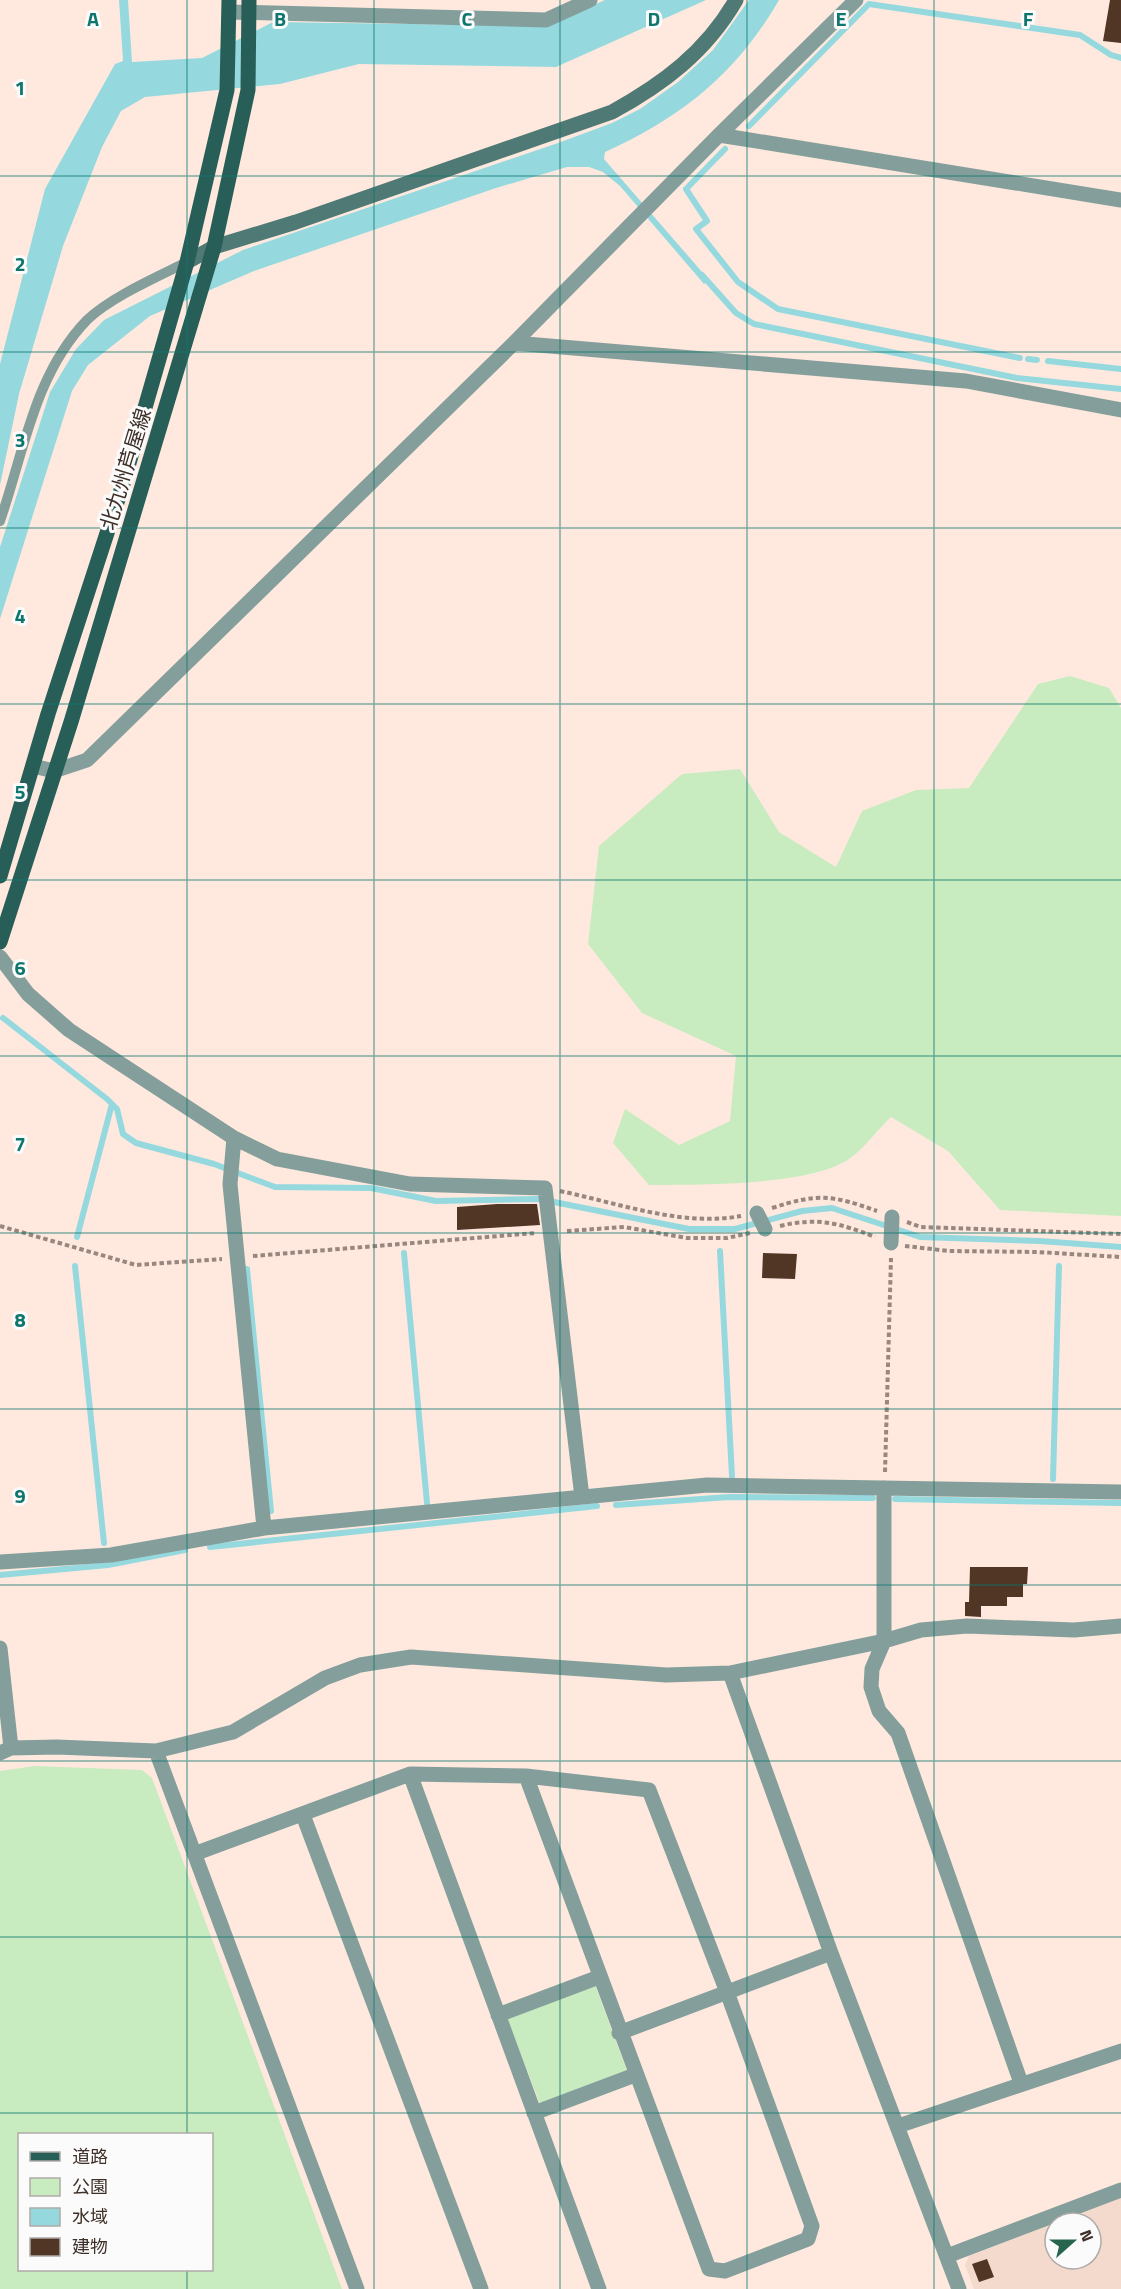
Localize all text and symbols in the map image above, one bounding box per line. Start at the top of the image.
text: A [87,3,99,34]
text: B [274,3,286,34]
text: C [462,3,473,34]
text: D [648,3,660,34]
text: E [835,3,847,34]
text: F [1023,3,1034,34]
text: 1 [14,72,26,103]
text: 2 [14,248,26,279]
street label: 北九州芦屋線 [91,404,159,534]
text: 3 [14,424,26,455]
text: 4 [14,600,26,631]
text: 5 [14,776,26,807]
text: 6 [14,952,26,983]
text: 7 [14,1128,26,1159]
text: 8 [14,1304,26,1335]
text: 9 [14,1480,26,1511]
legend [18,2133,213,2271]
text: 道路 [72,2143,108,2170]
text: 公園 [72,2173,108,2200]
text: 水域 [72,2203,108,2230]
north arrow [1043,2211,1103,2271]
text: N [1074,2226,1100,2245]
text: 建物 [72,2233,108,2260]

